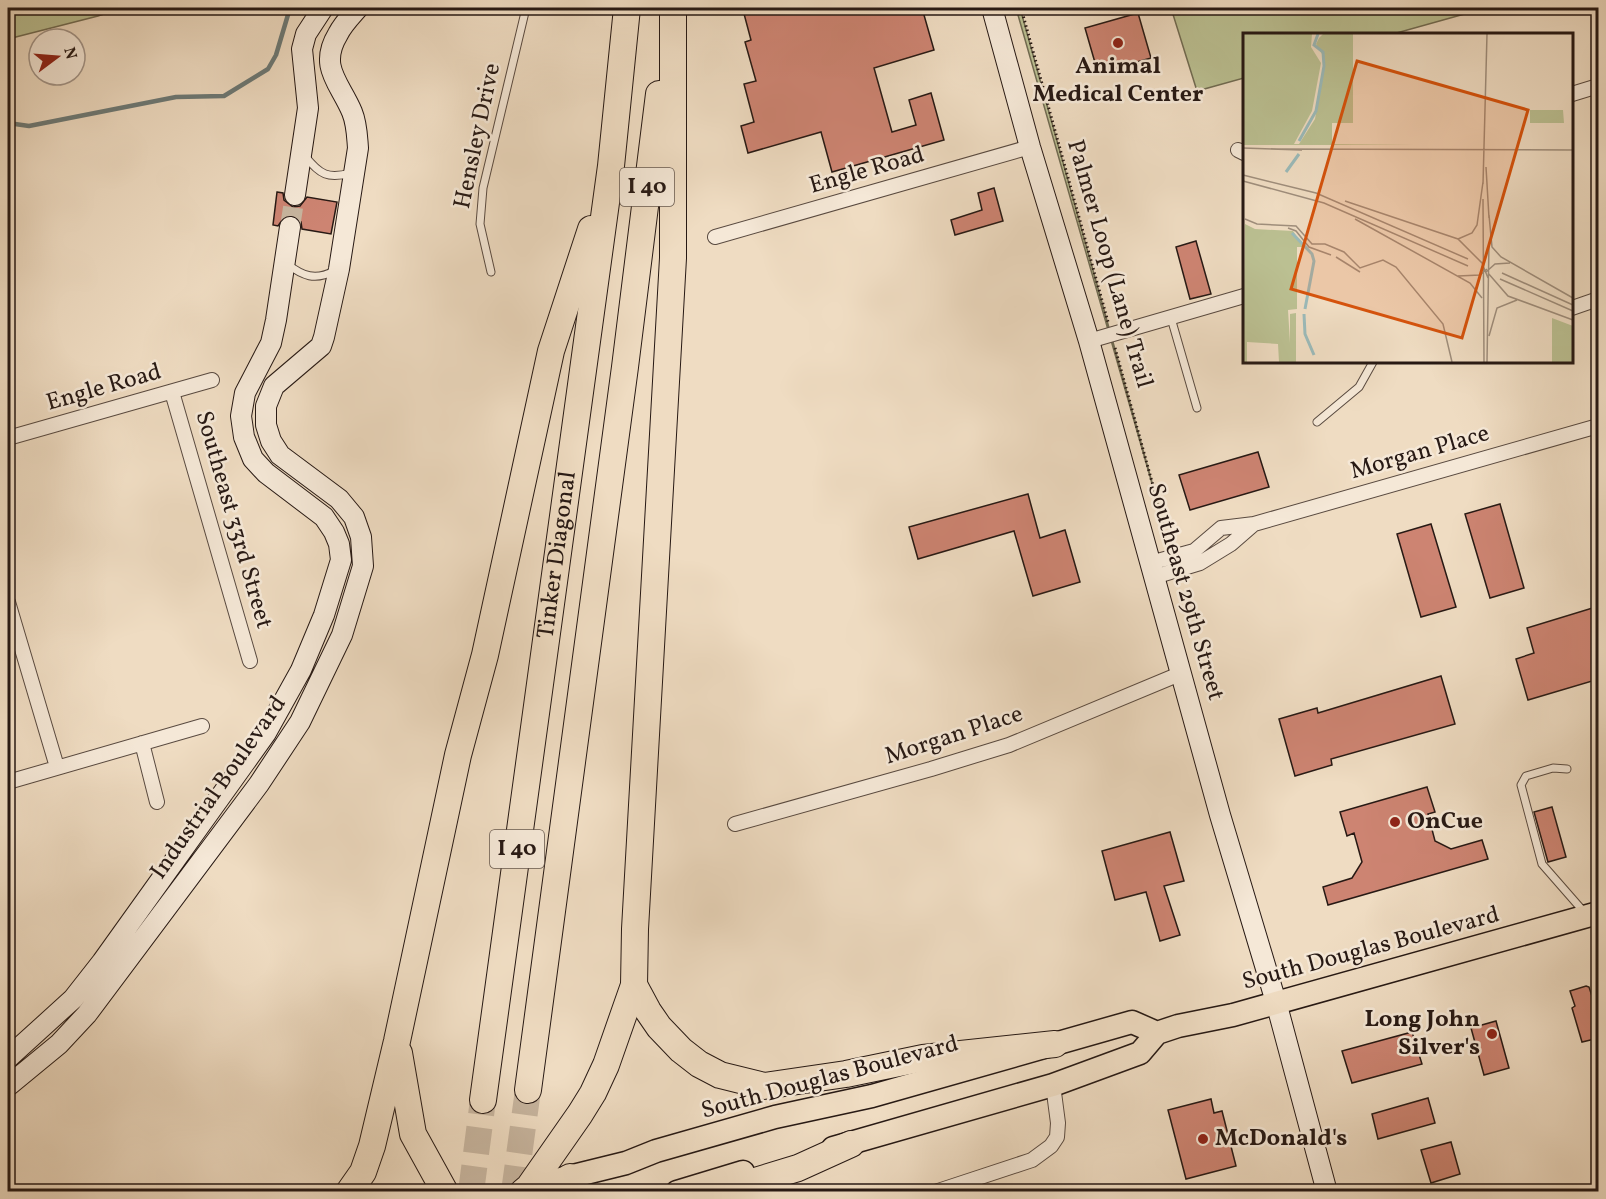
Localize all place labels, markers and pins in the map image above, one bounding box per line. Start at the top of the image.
marker: Animal Medical Center [1111,36,1125,50]
place label: Animal Medical Center [1033,50,1203,112]
place label: OnCue [1407,805,1483,839]
marker: OnCue [1388,815,1402,829]
place label: Long John Silver's [1364,1003,1480,1065]
marker: Long John Silver's [1485,1027,1499,1041]
place label: McDonald's [1215,1122,1347,1156]
marker: McDonald's [1196,1132,1210,1146]

